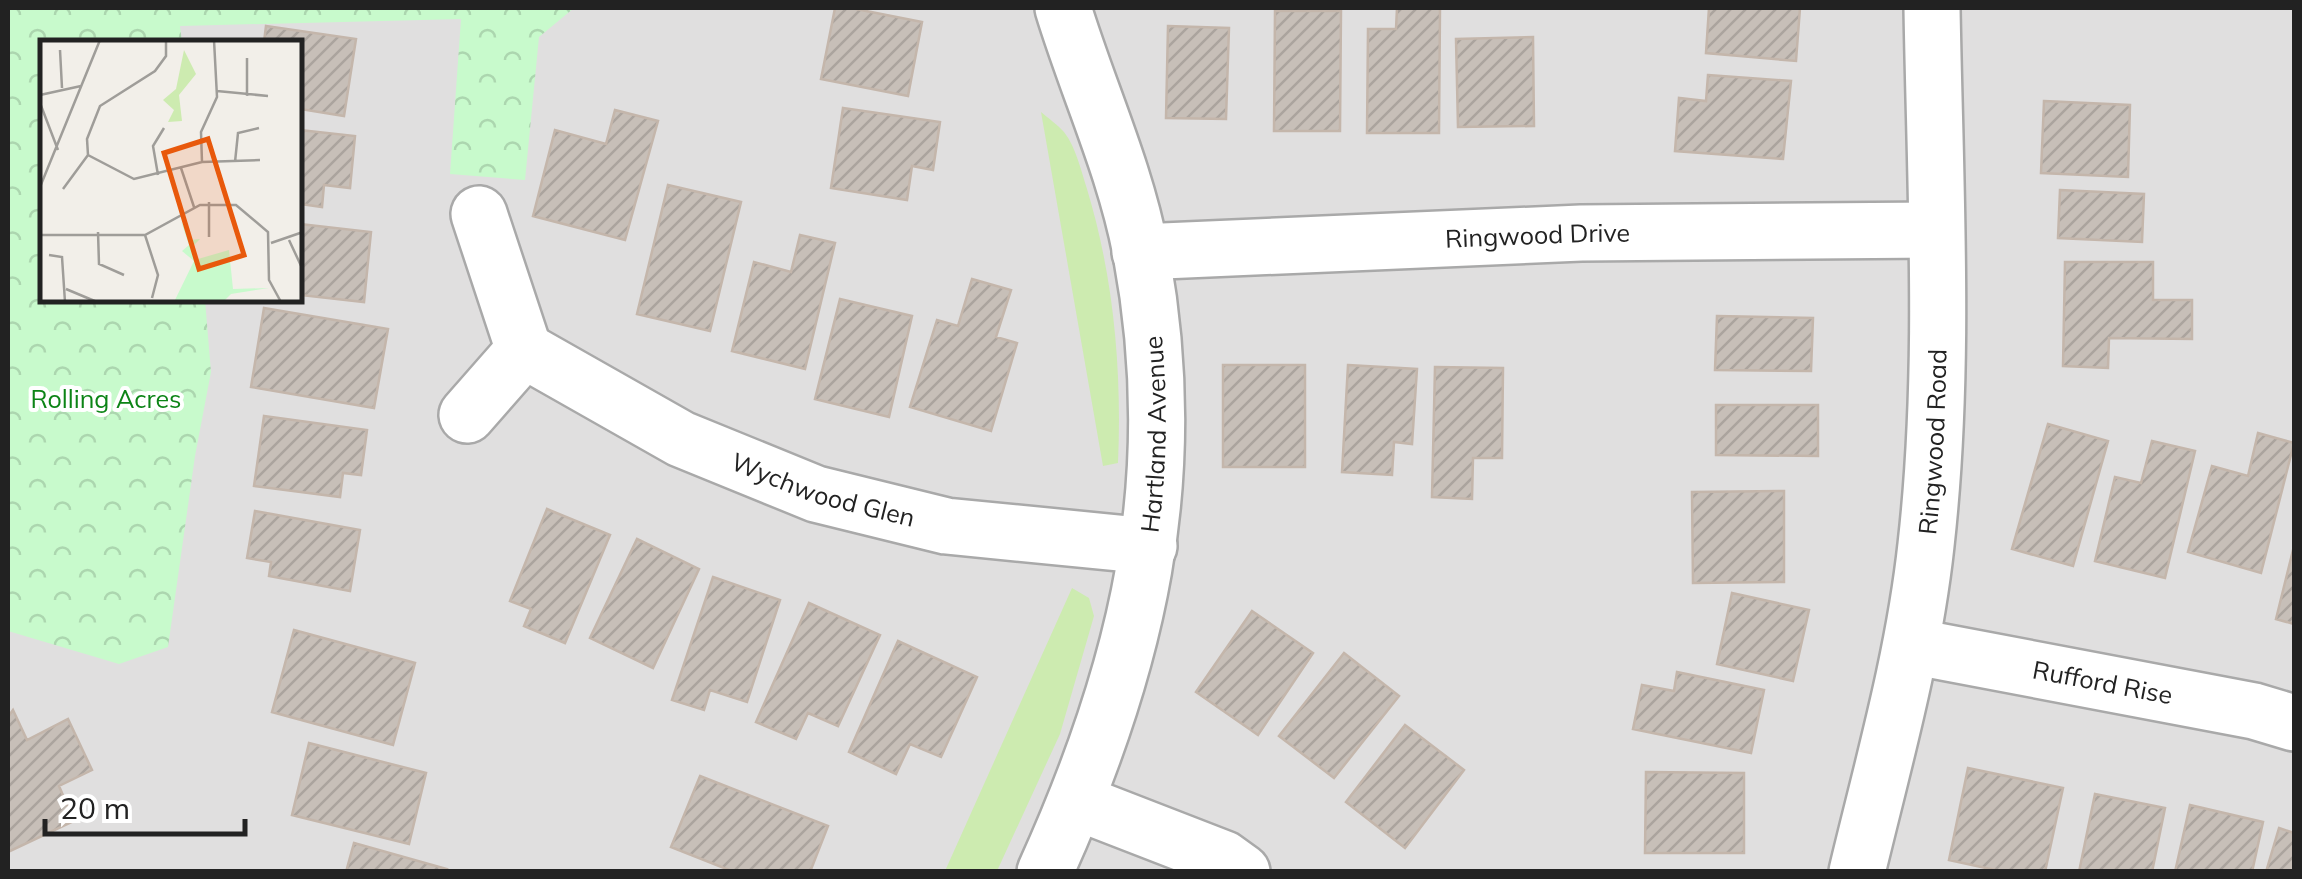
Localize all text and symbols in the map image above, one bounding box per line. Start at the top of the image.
inset map [40,40,302,302]
street label: Ringwood Drive [1444,217,1630,254]
street label: Hartland Avenue [1134,335,1172,534]
street label: Ringwood Road [1911,349,1952,536]
park label: Rolling Acres [31,383,181,414]
street label: Wychwood Glen [727,445,918,533]
street label: Rufford Rise [2030,653,2175,710]
scale bar [45,774,245,836]
text: 20 m [60,789,130,827]

